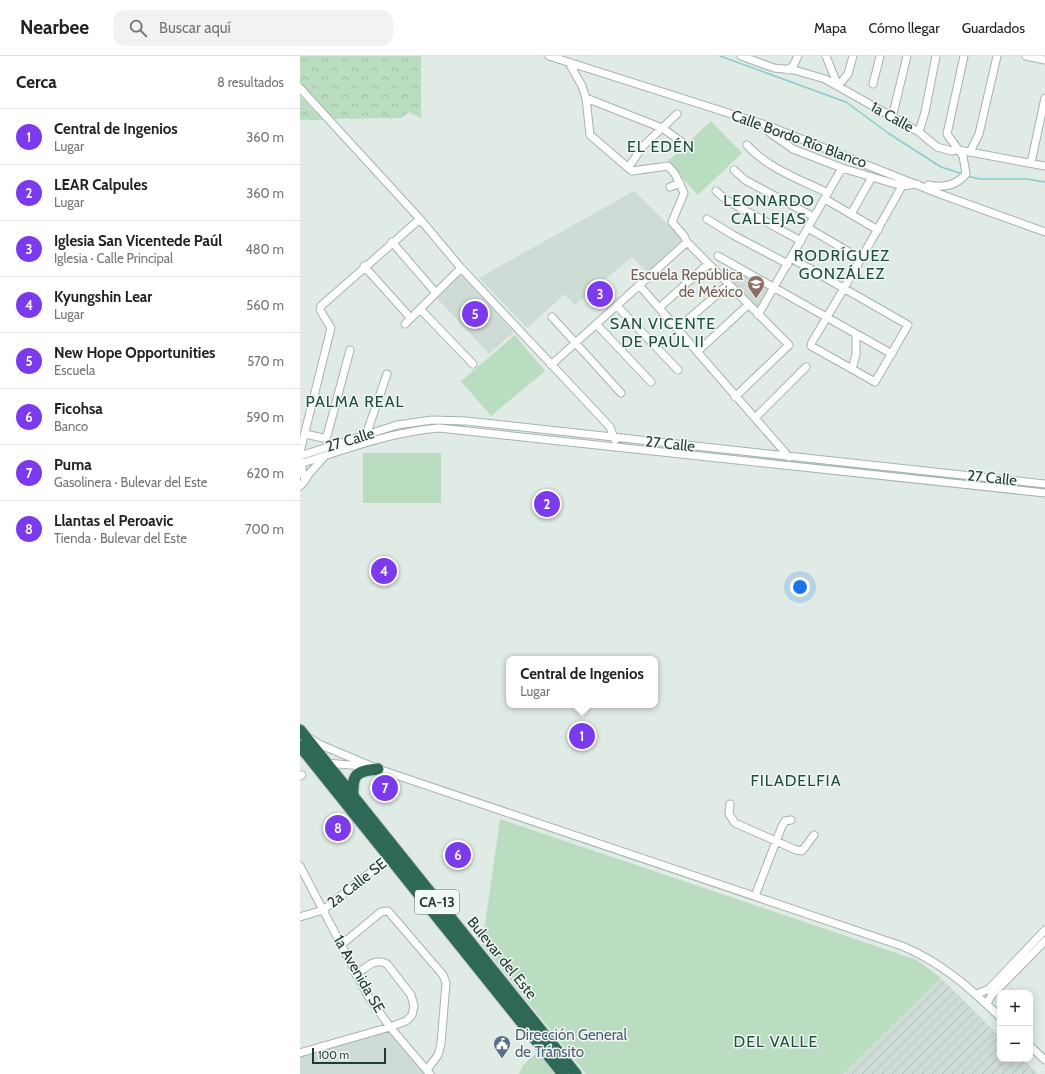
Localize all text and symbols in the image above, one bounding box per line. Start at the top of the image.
search box [113,10,393,46]
text: Nearbee [20,16,89,39]
icon: search [127,17,149,39]
text: Buscar aquí [159,19,231,37]
text: Mapa [814,19,847,37]
text: Cómo llegar [869,19,940,37]
text: Guardados [962,19,1025,37]
text: Cerca [16,72,57,92]
text: 8 resultados [217,74,284,90]
street label: 1a Calle [867,98,917,136]
street label: Calle Bordo Río Blanco [729,106,869,172]
text: Central de Ingenios [54,120,178,138]
text: 1 [27,129,31,145]
text: 360 m [246,129,284,145]
district label: EL EDÉN [627,137,695,156]
text: Lugar [54,138,84,154]
text: LEAR Calpules [54,176,148,194]
text: 2 [26,185,32,201]
text: 360 m [246,185,284,201]
district label: LEONARDO CALLEJAS [723,191,815,228]
text: Lugar [54,194,84,210]
text: Iglesia San Vicentede Paúl [54,232,222,250]
text: 3 [25,241,33,257]
text: 480 m [245,241,284,257]
district label: RODRÍGUEZ GONZÁLEZ [794,246,890,283]
text: Iglesia · Calle Principal [54,250,173,266]
place label: Escuela República de México [630,266,744,301]
school or university icon: Escuela República de México [746,274,766,299]
pin: 3 [587,279,613,309]
text: Kyungshin Lear [54,288,152,306]
text: 4 [25,297,33,313]
text: 560 m [246,297,284,313]
pin: 5 [462,299,488,329]
text: Lugar [54,306,84,322]
district label: SAN VICENTE DE PAÚL II [610,314,716,351]
text: New Hope Opportunities [54,344,215,362]
text: 5 [26,353,32,369]
text: 570 m [247,353,284,369]
text: Escuela [54,362,95,378]
district label: PALMA REAL [305,392,405,411]
text: Ficohsa [54,400,103,418]
text: 6 [25,409,33,425]
text: 590 m [246,409,284,425]
text: Banco [54,418,88,434]
street label: 27 Calle [324,424,377,456]
street label: 27 Calle [644,432,696,456]
text: Puma [54,456,92,474]
text: 7 [26,465,32,481]
text: 620 m [246,465,284,481]
street label: 27 Calle [966,466,1018,490]
text: Gasolinera · Bulevar del Este [54,474,208,490]
pin: 2 [534,489,560,519]
text: Llantas el Peroavic [54,512,173,530]
text: 8 [25,521,33,537]
text: 700 m [245,521,284,537]
text: Tienda · Bulevar del Este [54,530,187,546]
pin: 4 [371,556,397,586]
your location [790,577,810,597]
popup [506,656,658,708]
text: Central de Ingenios [520,665,644,683]
text: Lugar [520,683,550,699]
pin: 1 [569,721,595,751]
district label: FILADELFIA [750,771,842,790]
pin: 7 [372,773,398,803]
pin: 8 [325,813,351,843]
pin: 6 [445,840,471,870]
street label: 2a Calle SE [324,854,390,912]
road number: CA-13 [415,890,459,914]
street label: Bulevar del Este [463,913,541,1003]
street label: 1a Avenida SE [330,932,388,1016]
map controls [997,990,1033,1062]
button: + [997,990,1033,1026]
place label: Dirección General de Tránsito [515,1026,627,1061]
button: − [997,1026,1033,1062]
district label: DEL VALLE [734,1032,818,1051]
public building icon: Dirección General de Tránsito [492,1034,512,1059]
scale bar [312,1046,386,1065]
text: 100 m [318,1048,349,1062]

